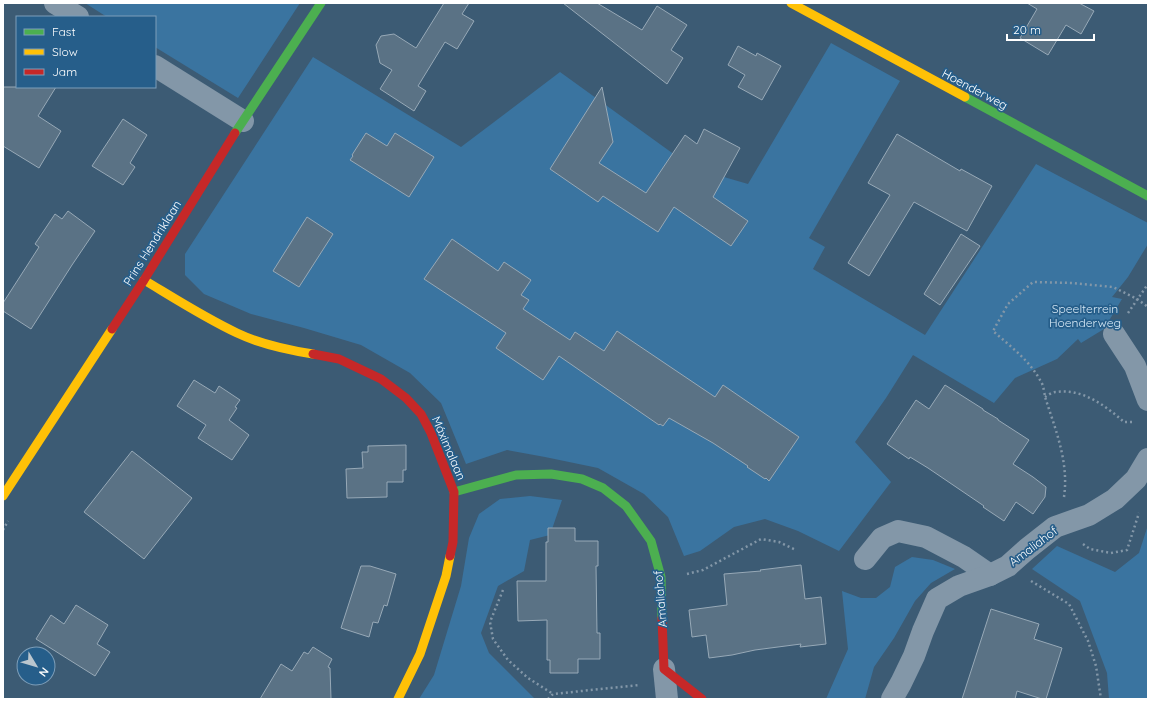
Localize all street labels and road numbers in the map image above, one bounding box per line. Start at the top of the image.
street label: Hoenderweg [940,65,1010,113]
street label: Prins Hendriklaan [120,198,184,288]
street label: Máximalaan [429,414,469,482]
street label: Amaliahof [1006,522,1061,569]
street label: Amaliahof [650,569,670,628]

